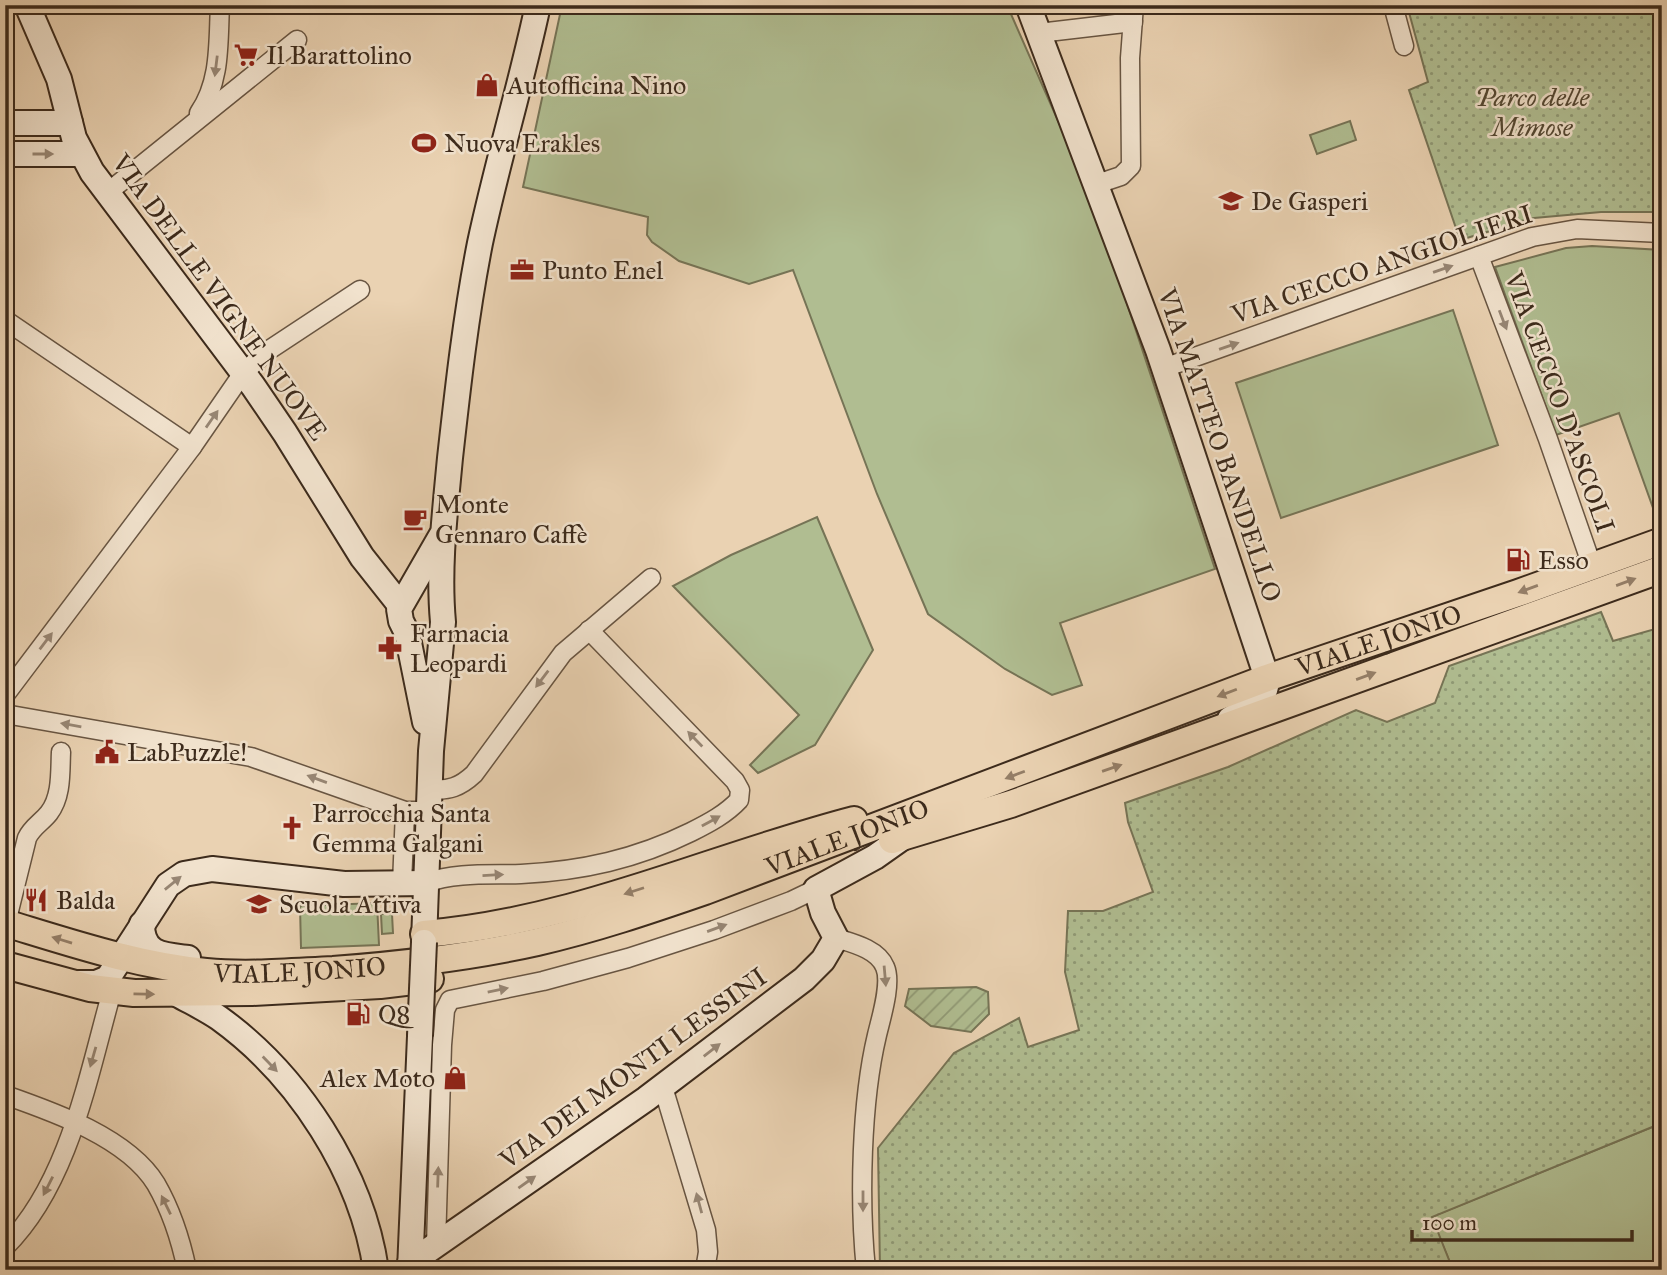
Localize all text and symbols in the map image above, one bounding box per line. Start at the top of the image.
place label: Il Barattolino [266,39,412,71]
supermarket icon: Il Barattolino [232,41,260,69]
one-way arrow [211,55,222,77]
place label: Autofficina Nino [506,69,686,101]
shop icon: Autofficina Nino [473,71,501,99]
park label: Parco delle Mimose [1475,81,1590,143]
place label: Nuova Erakles [444,127,600,159]
sports icon: Nuova Erakles [410,129,438,157]
street label: VIA DELLE VIGNE NUOVE [105,147,335,446]
one-way arrow [33,148,55,160]
place label: De Gasperi [1251,185,1368,217]
school or university icon: De Gasperi [1217,187,1245,215]
street label: VIA CECCO ANGIOLIERI [1226,197,1537,331]
place label: Punto Enel [542,254,663,286]
office icon: Punto Enel [508,256,536,284]
one-way arrow [1432,263,1453,274]
street label: VIA CECCO D'ASCOLI [1498,266,1622,537]
street label: VIA MATTEO BANDELLO [1151,283,1289,606]
one-way arrow [1497,310,1508,331]
one-way arrow [1218,340,1239,351]
one-way arrow [205,410,219,428]
place label: Monte Gennaro Caffè [435,488,588,550]
cafe icon: Monte Gennaro Caffè [401,505,429,533]
place label: Esso [1538,544,1589,576]
fuel station icon: Esso [1504,546,1532,574]
one-way arrow [1615,576,1636,587]
one-way arrow [1518,584,1539,595]
street label: VIALE JONIO [1291,597,1465,683]
place label: Farmacia Leopardi [410,617,509,679]
one-way arrow [39,632,53,650]
pharmacy icon: Farmacia Leopardi [376,634,404,662]
one-way arrow [535,670,550,688]
one-way arrow [1356,670,1377,681]
one-way arrow [1217,688,1238,699]
one-way arrow [60,720,82,731]
one-way arrow [688,731,704,748]
place label: LabPuzzle! [127,736,247,768]
public building icon: LabPuzzle! [93,738,121,766]
one-way arrow [1102,762,1123,773]
one-way arrow [1004,769,1025,780]
one-way arrow [306,773,327,784]
street label: VIALE JONIO [760,792,933,883]
place label: Parrocchia Santa Gemma Galgani [312,797,490,859]
church icon: Parrocchia Santa Gemma Galgani [278,814,306,842]
one-way arrow [702,815,721,827]
one-way arrow [483,870,505,881]
one-way arrow [163,875,181,890]
place label: Balda [56,884,115,916]
restaurant icon: Balda [22,886,50,914]
one-way arrow [623,886,644,896]
place label: Scuola Attiva [279,888,422,920]
school or university icon: Scuola Attiva [245,890,273,918]
one-way arrow [706,922,727,933]
one-way arrow [52,935,73,945]
street label: VIALE JONIO [212,950,387,990]
street label: VIA DEI MONTI LESSINI [492,960,773,1176]
one-way arrow [880,965,891,987]
one-way arrow [487,984,509,995]
one-way arrow [133,988,155,999]
place label: Q8 [378,998,414,1030]
fuel station icon: Q8 [344,1000,372,1028]
one-way arrow [702,1043,720,1058]
one-way arrow [88,1047,98,1068]
one-way arrow [262,1056,278,1073]
place label: Alex Moto [319,1062,435,1094]
shop icon: Alex Moto [441,1064,469,1092]
one-way arrow [433,1166,444,1188]
one-way arrow [518,1175,536,1189]
one-way arrow [42,1176,54,1196]
one-way arrow [857,1191,869,1213]
one-way arrow [694,1192,704,1213]
one-way arrow [160,1195,172,1215]
scale bar [1412,1198,1632,1242]
text: 100 m [1422,1210,1477,1236]

